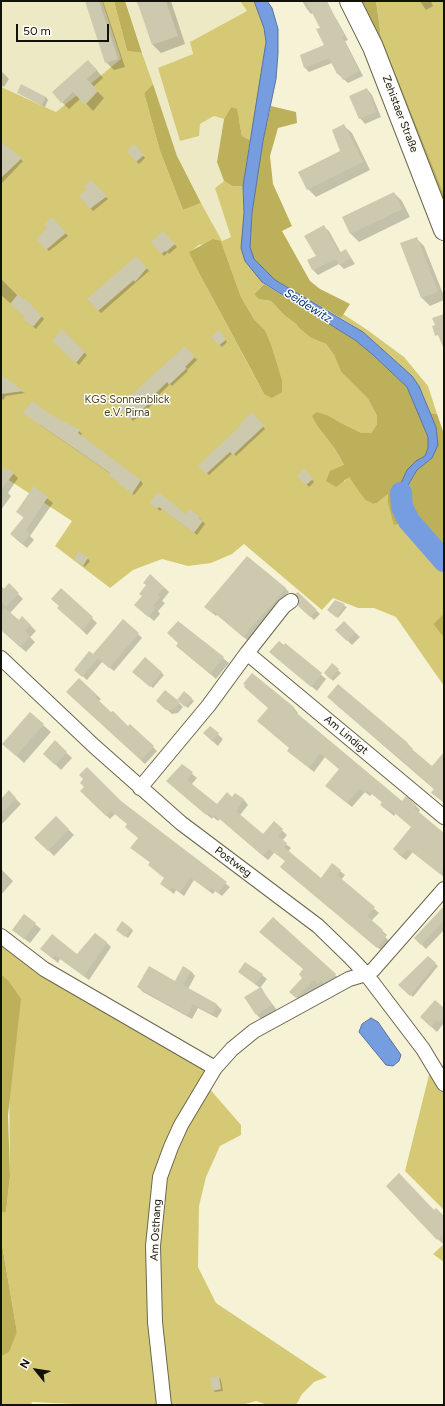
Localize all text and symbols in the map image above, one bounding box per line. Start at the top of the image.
scale bar [18,16,111,42]
text: 50 m [23,24,51,38]
street label: Zehistaer Straße [379,74,421,154]
water label: Seidewitz [282,286,334,326]
park label: KGS Sonnenblick e.V. Pirna [85,393,169,419]
street label: Am Lindigt [321,713,371,757]
street label: Postweg [212,844,254,880]
street label: Am Osthang [148,1199,164,1261]
north arrow [16,1350,56,1390]
text: N [17,1357,33,1371]

